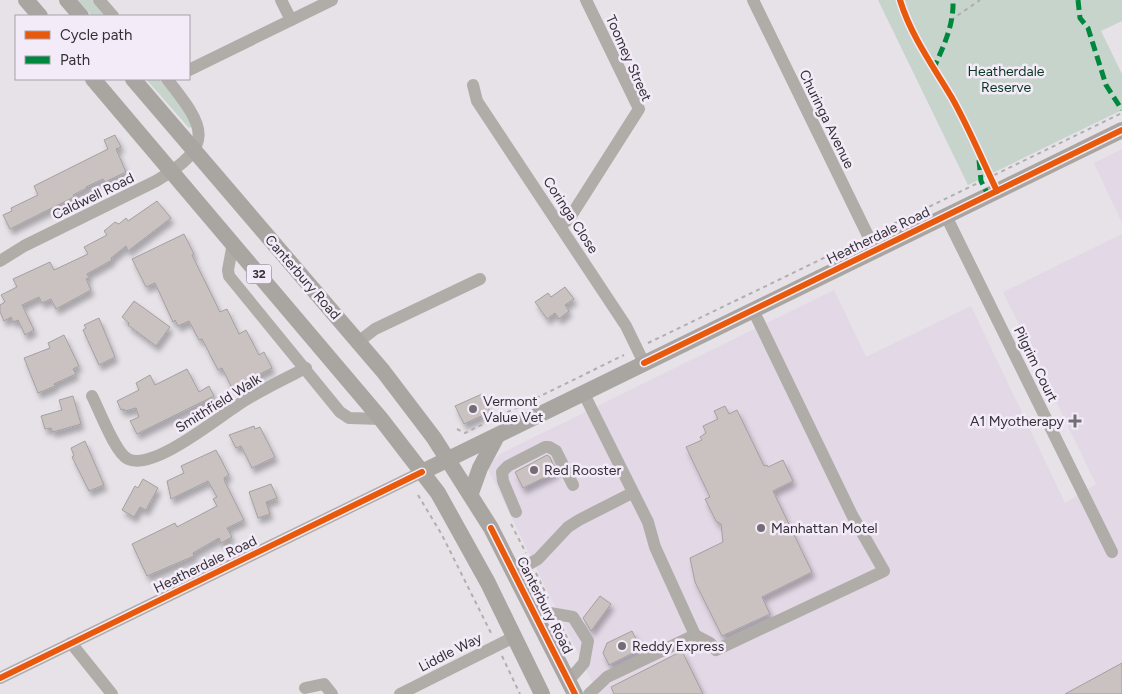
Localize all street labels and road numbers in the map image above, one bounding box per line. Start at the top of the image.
street label: Toomey Street [602,12,655,104]
street label: Churinga Avenue [795,67,858,172]
street label: Caldwell Road [50,169,137,224]
street label: Coringa Close [539,174,602,257]
street label: Heatherdale Road [824,203,933,268]
street label: Canterbury Road [261,232,344,323]
road number: 32 [246,264,272,284]
street label: Pilgrim Court [1010,324,1061,405]
street label: Smithfield Walk [172,370,264,436]
street label: Heatherdale Road [151,532,260,597]
street label: Canterbury Road [513,554,576,657]
street label: Liddle Way [416,629,485,676]

